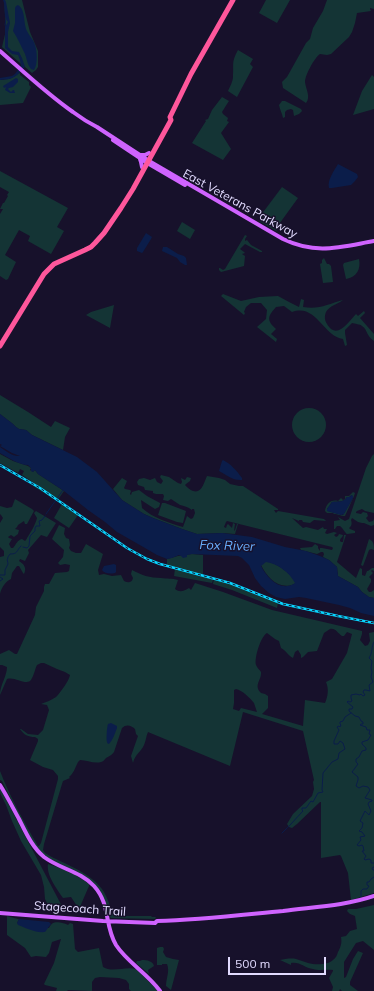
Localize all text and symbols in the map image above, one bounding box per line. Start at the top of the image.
street label: East Veterans Parkway [180,166,300,242]
water label: Fox River [199,537,255,555]
street label: Stagecoach Trail [34,899,126,919]
scale bar [230,949,328,975]
text: 500 m [235,956,270,971]

